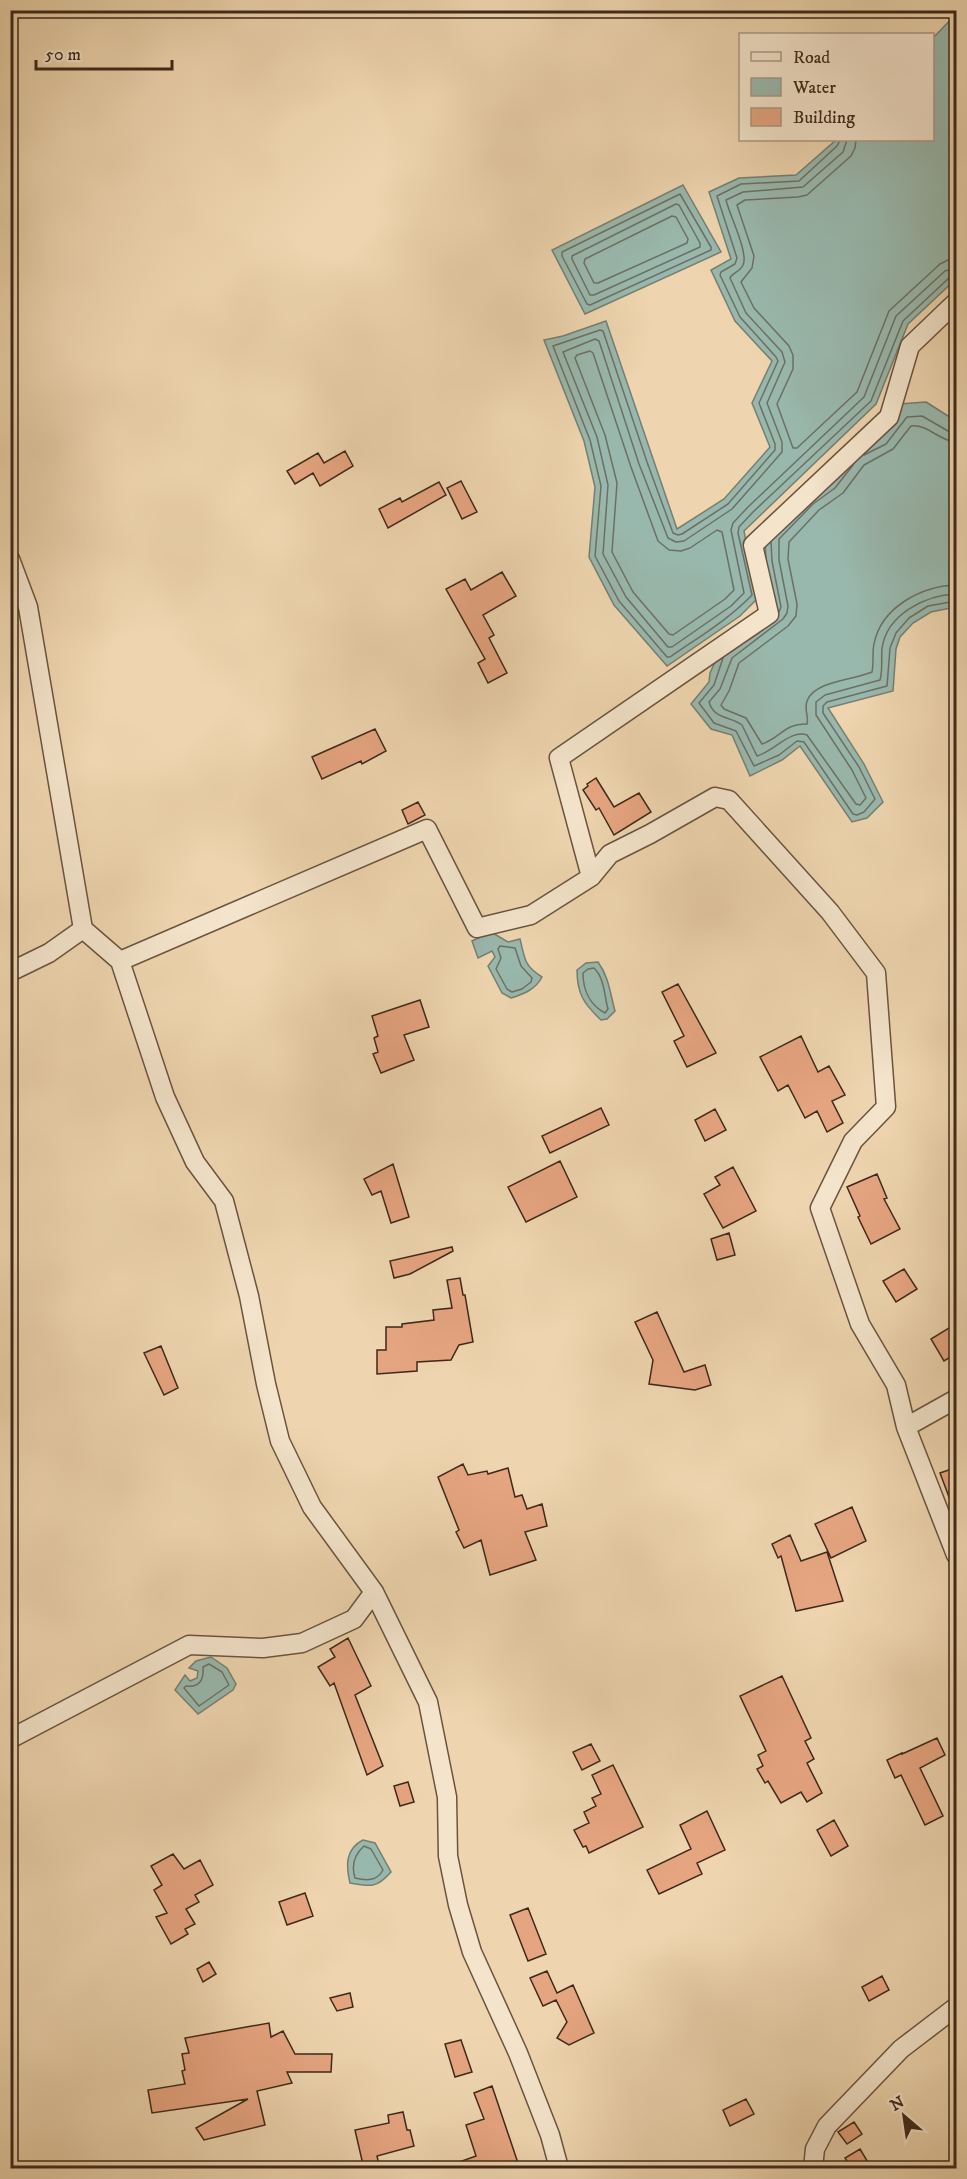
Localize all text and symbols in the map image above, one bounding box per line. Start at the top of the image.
scale bar [36,33,172,71]
legend [739,33,934,141]
text: 50 m [45,44,81,66]
text: Road [793,47,830,69]
text: Water [792,77,836,99]
text: Building [793,107,855,129]
north arrow [874,2086,934,2146]
text: N [887,2092,908,2116]

